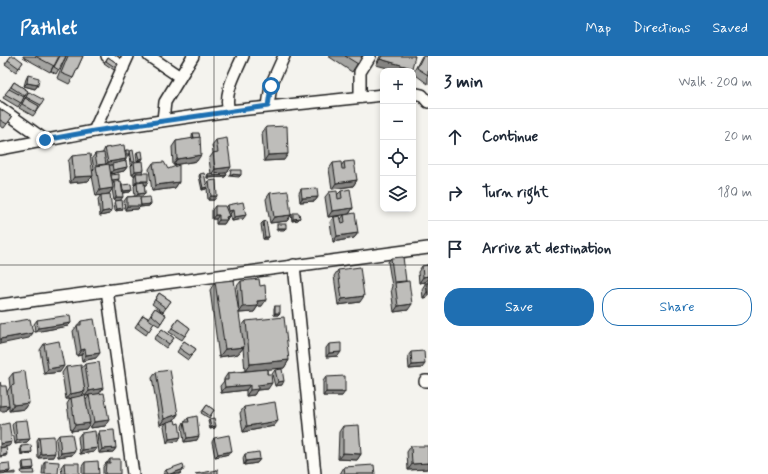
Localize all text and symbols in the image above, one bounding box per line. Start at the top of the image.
text: Pathlet [20,16,77,41]
text: Map [585,19,611,37]
text: Directions [633,19,691,37]
text: Saved [713,19,748,37]
map controls [380,68,416,212]
button: + [380,68,416,104]
text: 3 min [444,71,483,93]
text: Walk · 200 m [678,74,752,91]
route start [262,77,280,95]
button: − [380,104,416,140]
icon: ahead [444,126,466,148]
text: Continue [482,127,538,147]
text: 20 m [724,128,752,145]
route end [36,131,54,149]
button: locate [380,140,416,176]
button: layers [380,176,416,212]
icon: right [444,182,466,204]
text: Turn right [482,183,549,203]
text: 180 m [717,184,752,201]
icon: arrive [444,238,466,260]
text: Arrive at destination [482,239,611,259]
button: Save [444,288,594,326]
button: Share [602,288,752,326]

